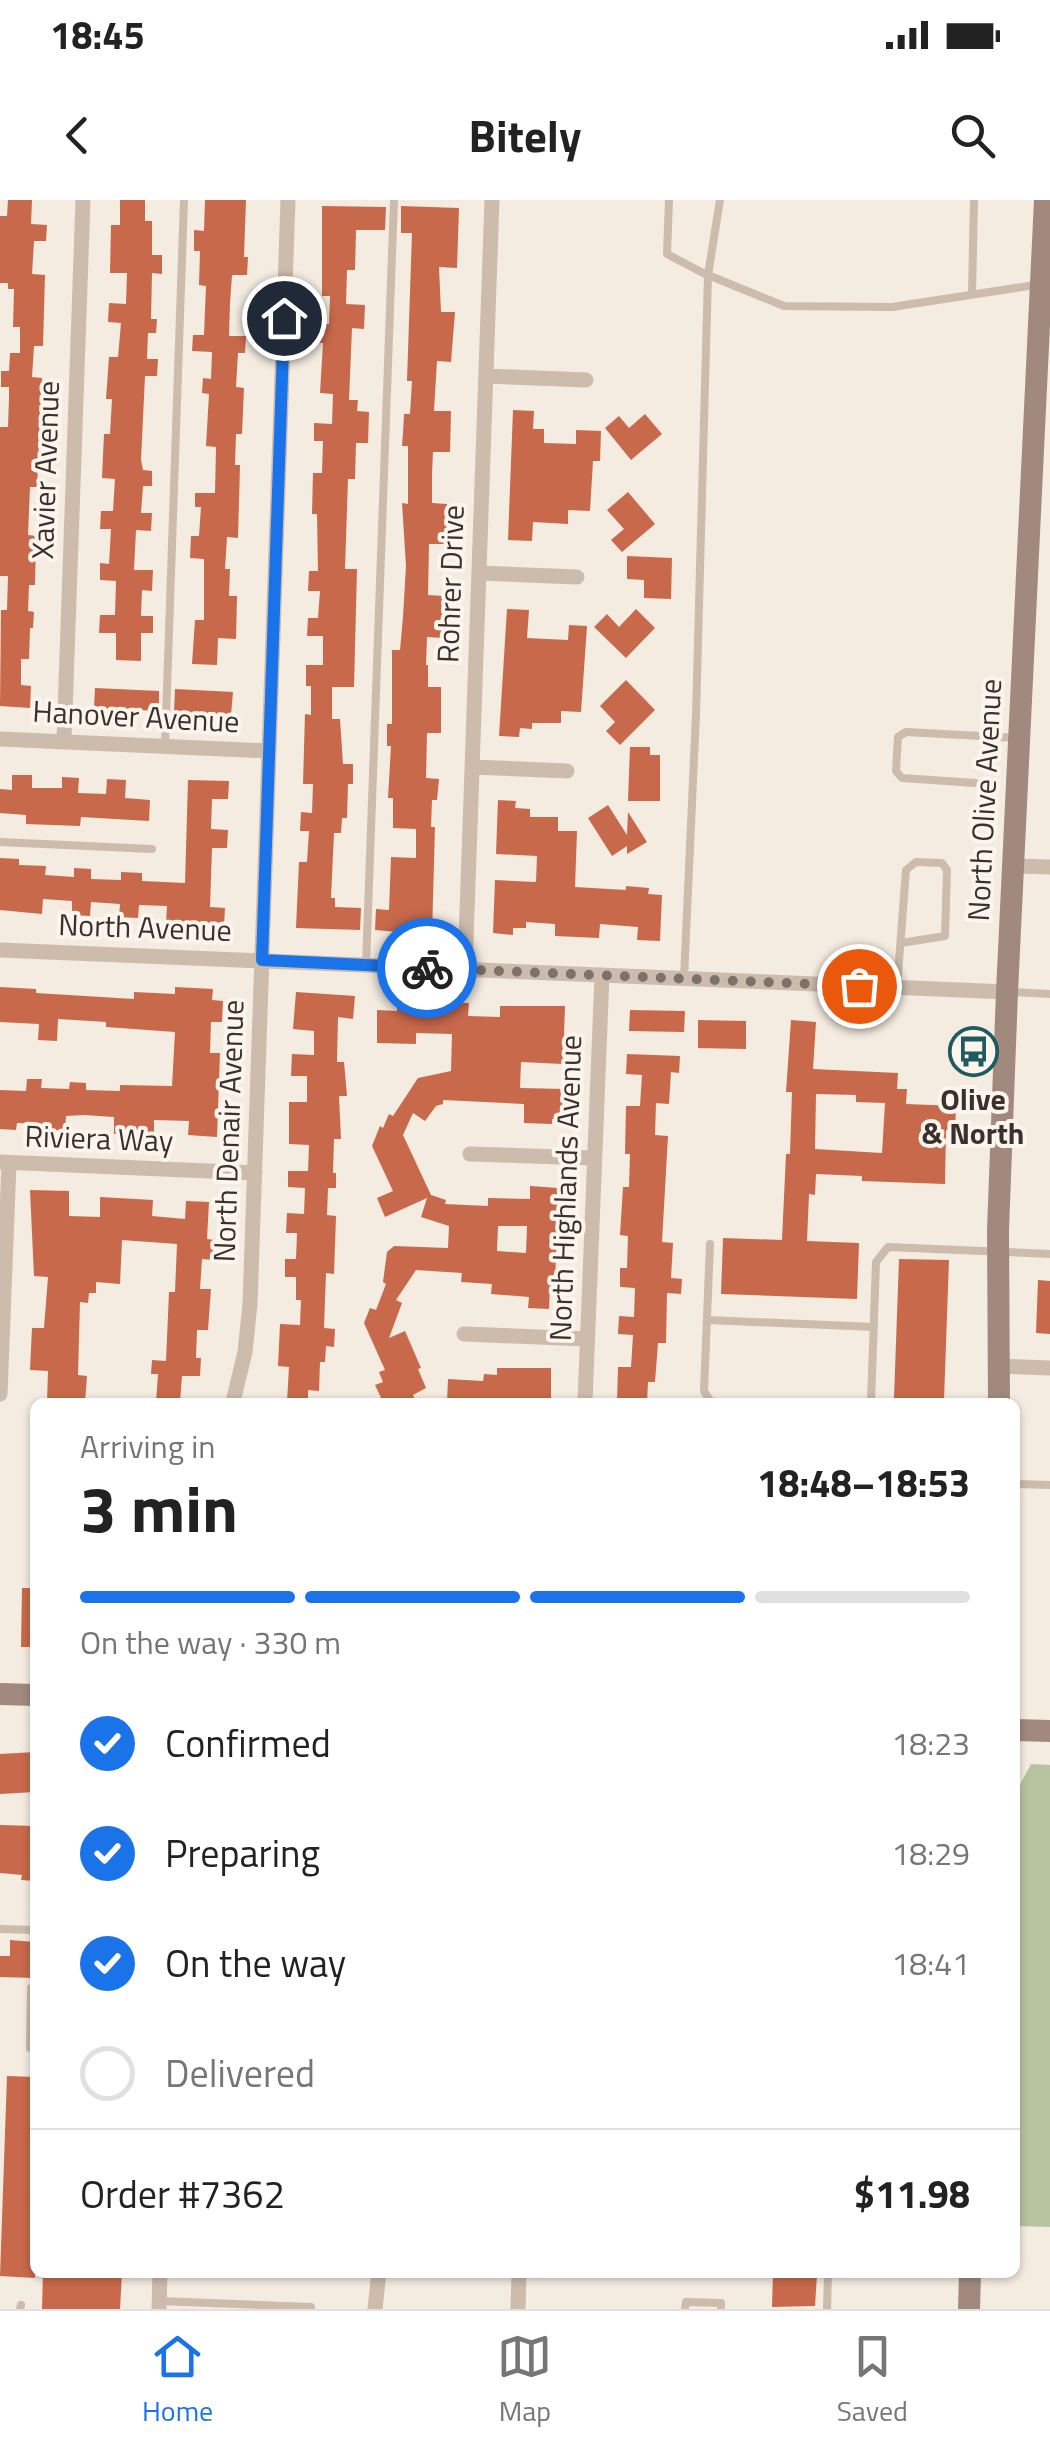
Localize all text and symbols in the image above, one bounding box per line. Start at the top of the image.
text: 18:45 [50,6,145,64]
text: Bitely [469,101,582,169]
icon: back [50,108,105,163]
icon: search [945,108,1000,163]
pin [242,276,327,361]
icon: home [257,291,312,346]
street label: Xavier Avenue [19,380,71,560]
street label: Rohrer Drive [424,504,476,664]
street label: North Olive Avenue [955,678,1013,922]
street label: Hanover Avenue [31,688,241,744]
street label: North Avenue [58,901,233,953]
courier [377,918,477,1018]
icon: bike [400,941,455,996]
pin [817,944,902,1029]
icon: bag [832,959,887,1014]
street label: North Denair Avenue [200,999,256,1263]
bus stop icon: Olive & North [947,1025,999,1077]
street label: North Highlands Avenue [537,1034,593,1342]
place label: Olive & North [922,1076,1024,1156]
street label: Riviera Way [24,1112,174,1164]
text: Arriving in [80,1422,216,1470]
text: 18:48–18:53 [757,1454,970,1512]
text: 3 min [80,1458,238,1557]
text: On the way · 330 m [80,1618,341,1666]
text: Confirmed [165,1714,331,1772]
icon: check [80,1716,135,1771]
text: 18:23 [891,1719,970,1767]
text: Preparing [165,1824,320,1882]
icon: check [80,1826,135,1881]
text: 18:29 [891,1829,970,1877]
text: On the way [165,1934,346,1992]
icon: check [80,1936,135,1991]
text: 18:41 [891,1939,970,1987]
text: Delivered [165,2044,315,2102]
text: Order #7362 [80,2165,285,2223]
text: $11.98 [854,2165,970,2223]
tab: Home [142,2329,213,2432]
tab: Map [497,2329,552,2432]
tab: Saved [837,2329,908,2432]

